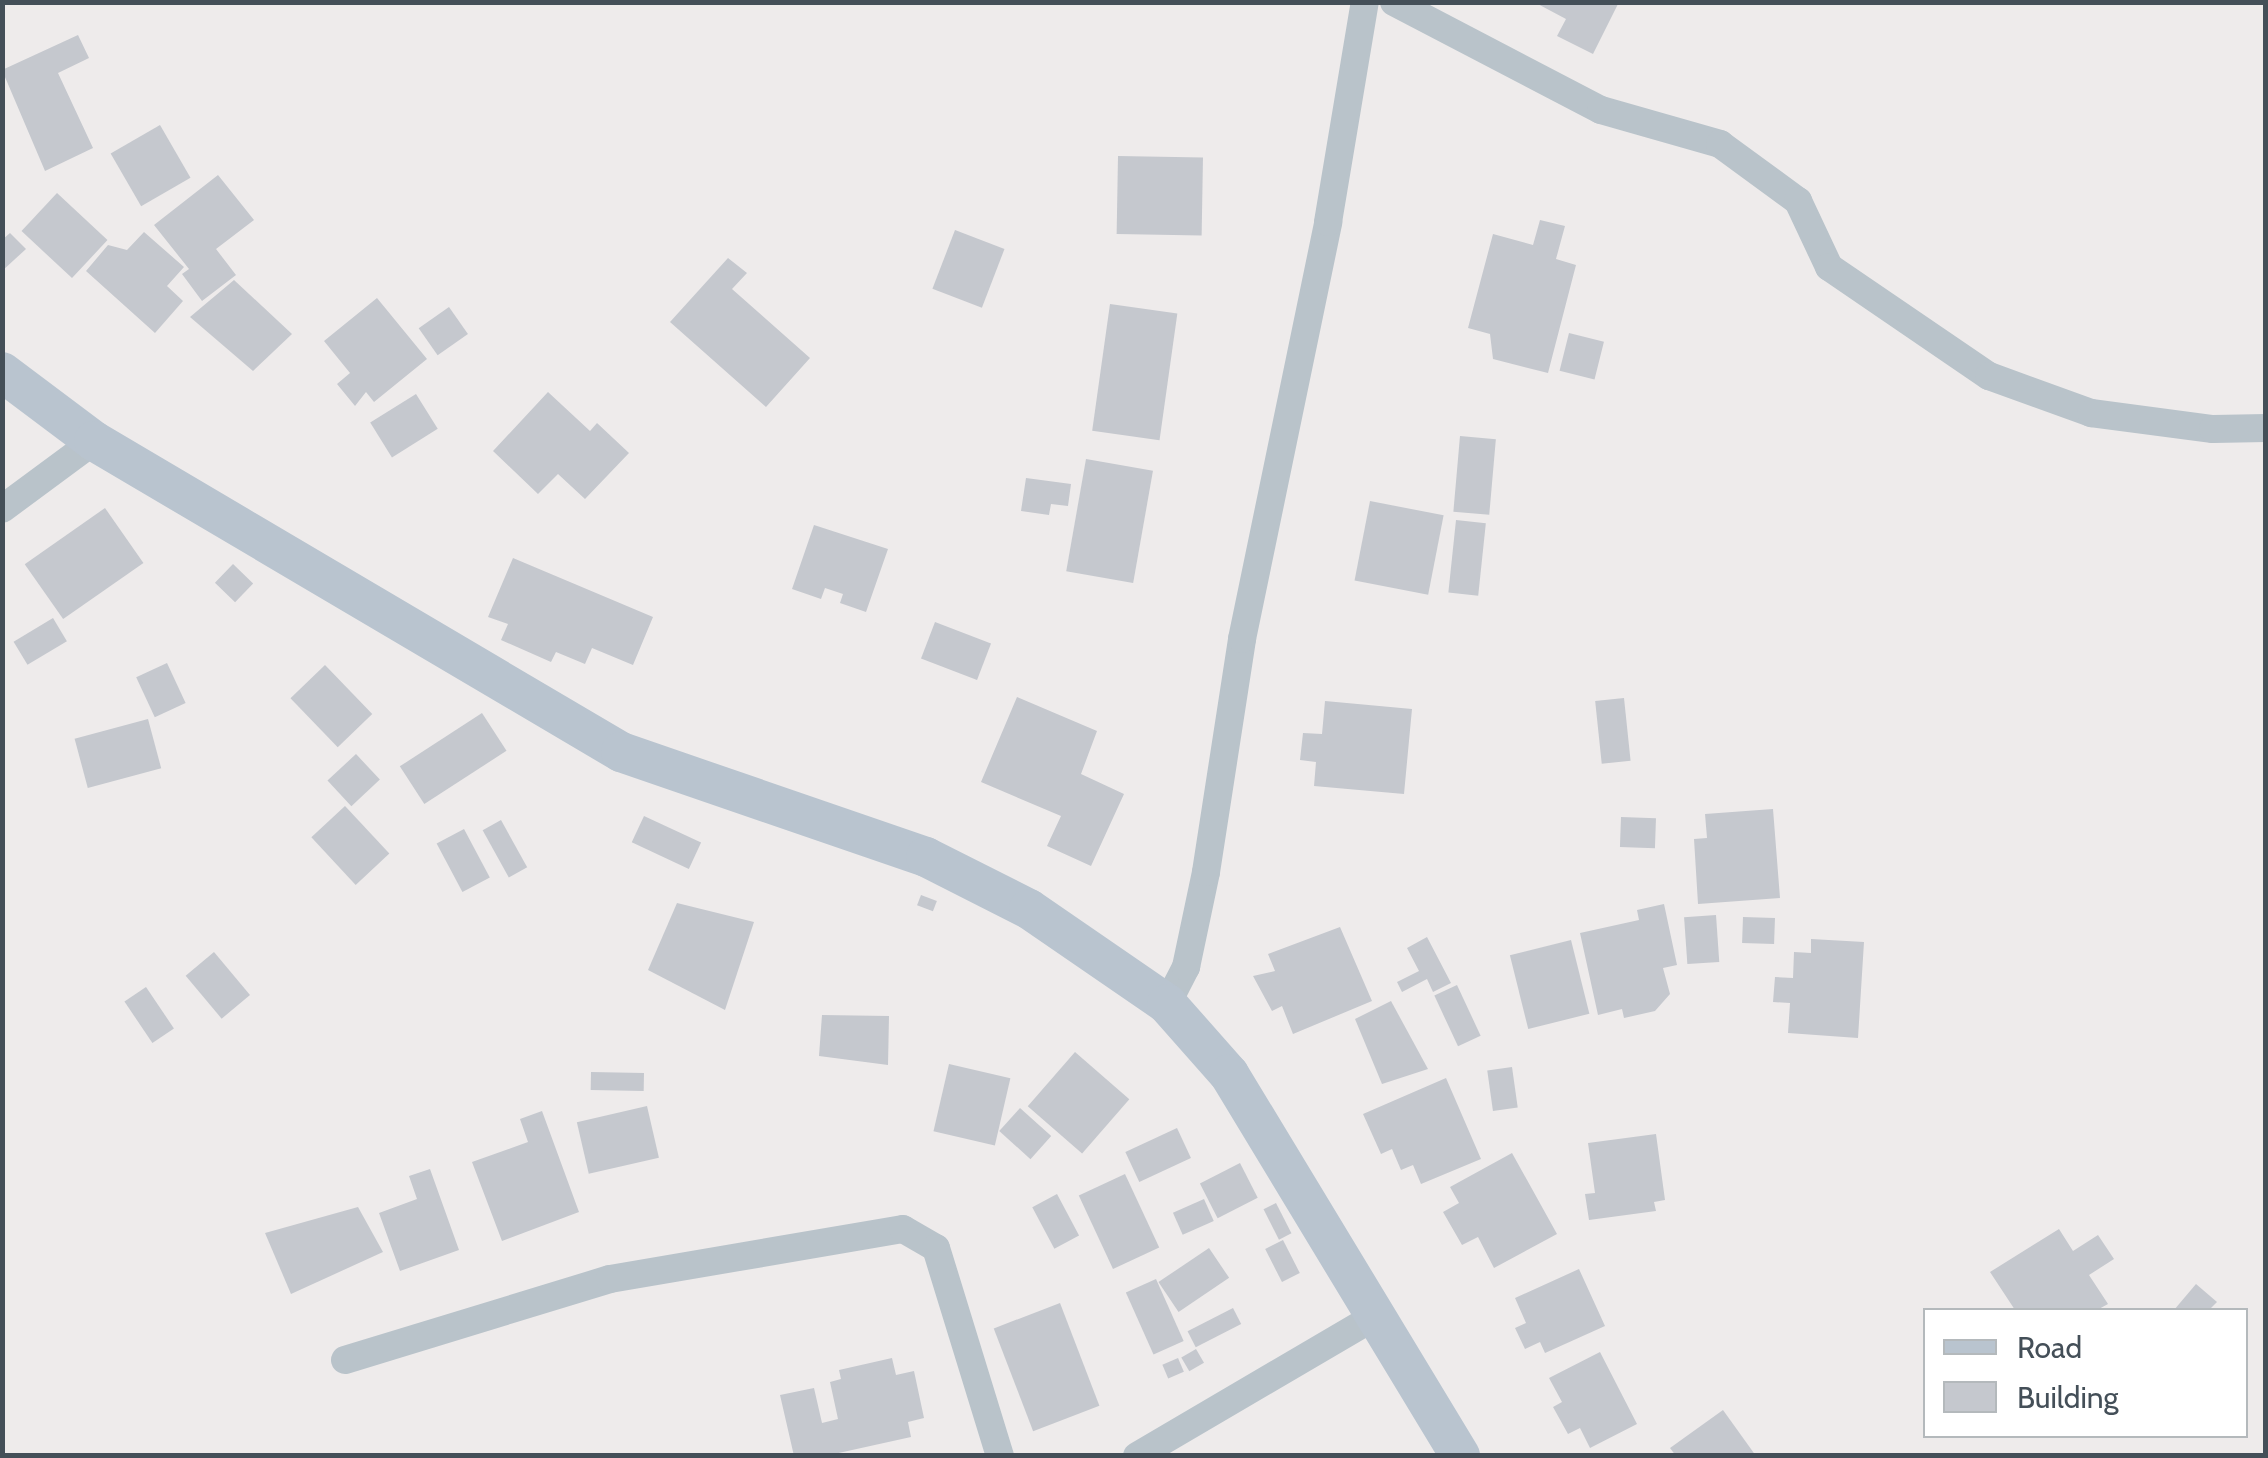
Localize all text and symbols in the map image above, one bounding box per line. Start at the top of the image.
legend [1923,1308,2248,1438]
text: Road [2017,1329,2082,1366]
text: Building [2017,1379,2119,1416]

